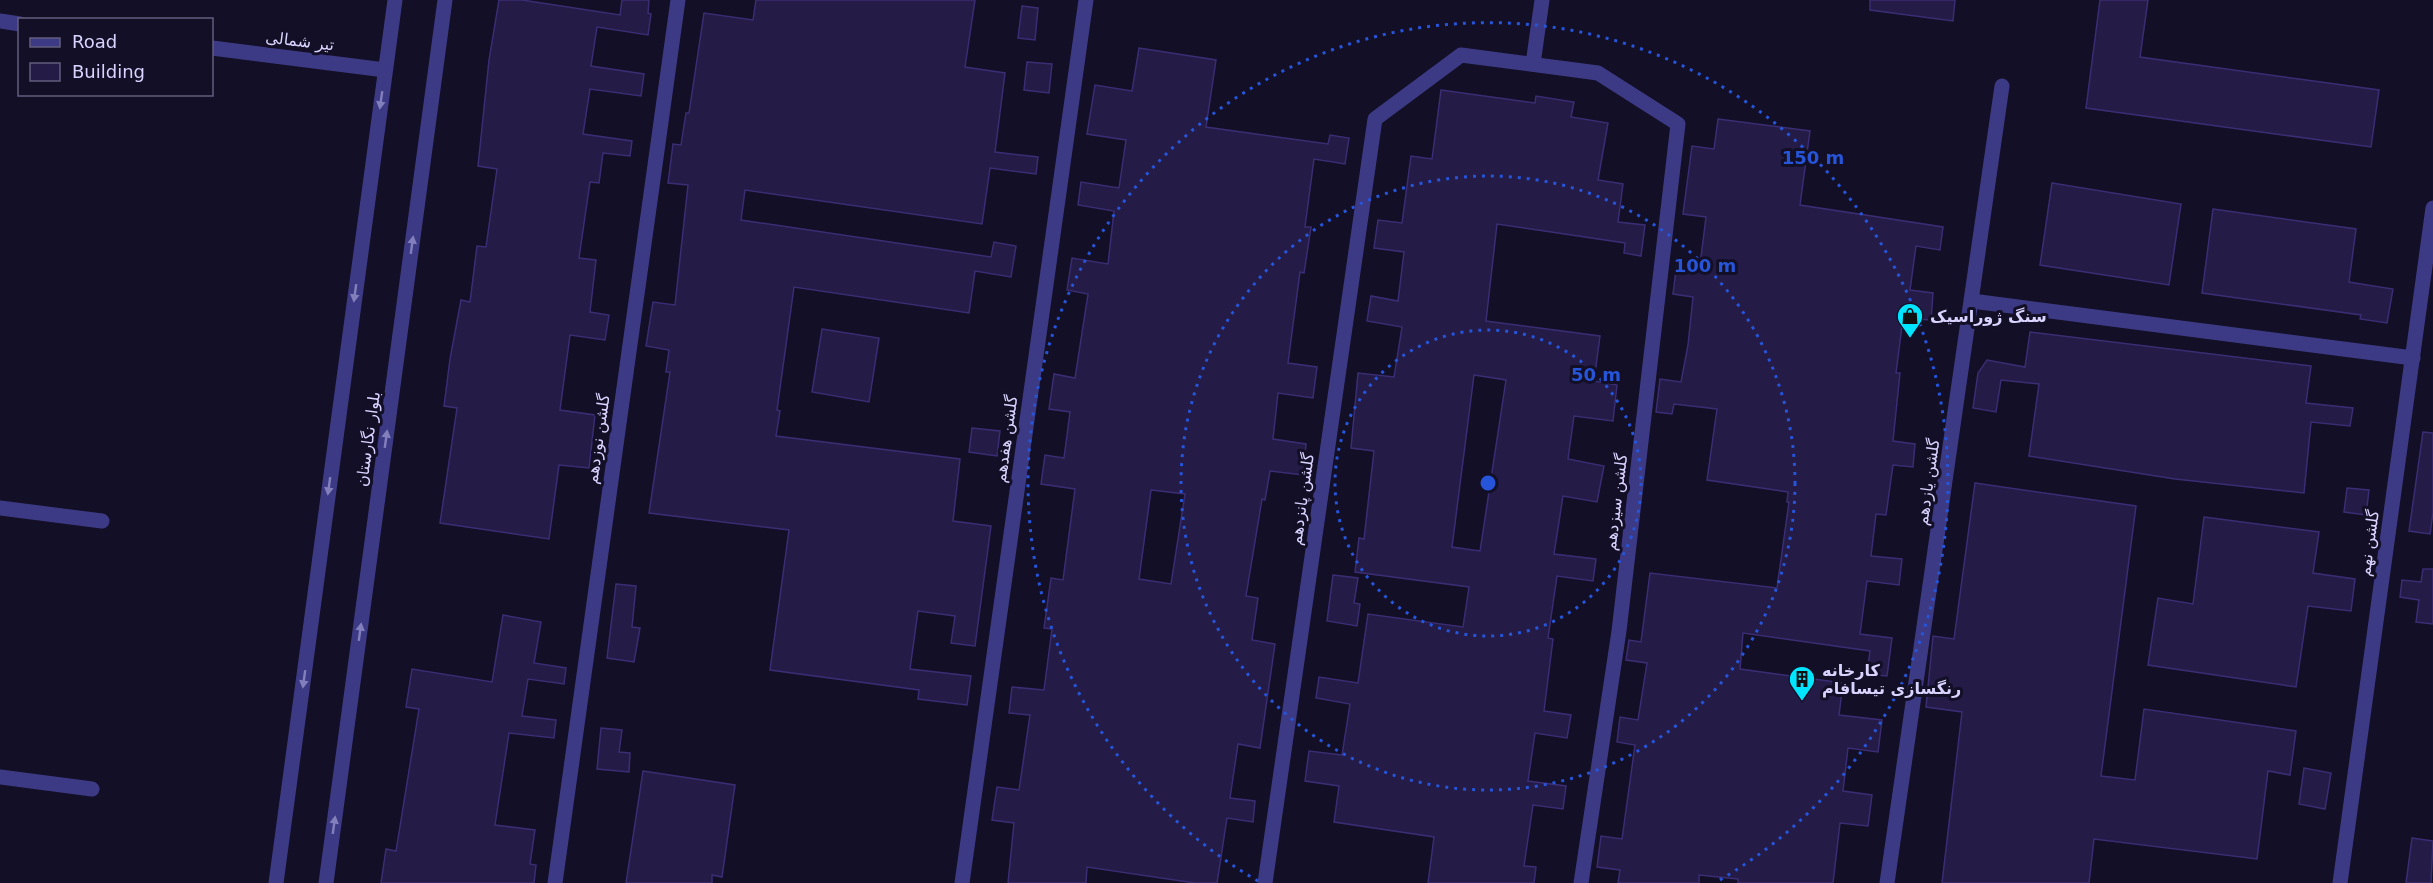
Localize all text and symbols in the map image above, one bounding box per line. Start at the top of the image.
legend [18,18,213,96]
street label: تیر شمالی [265,27,335,56]
text: Road [72,31,117,52]
text: Building [72,61,145,82]
one-way arrow [376,90,386,109]
text: 150 m [1782,147,1844,168]
one-way arrow [407,236,416,255]
text: 100 m [1674,255,1736,276]
one-way arrow [351,283,360,302]
shop icon: سنگ ژوراسیک [1895,301,1925,339]
place label: سنگ ژوراسیک [1930,307,2047,326]
text: 50 m [1571,364,1621,385]
street label: بلوار نگارستان [352,390,385,488]
street label: گلشن نوزدهم [582,392,615,486]
street label: گلشن هفدهم [990,393,1023,484]
one-way arrow [381,429,390,448]
street label: گلشن یازدهم [1912,437,1945,527]
street label: گلشن پانزدهم [1286,451,1319,547]
street label: گلشن سیزدهم [1601,452,1632,552]
centre of rings [1478,473,1498,493]
one-way arrow [325,477,334,496]
street label: گلشن نهم [2355,508,2384,578]
one-way arrow [355,622,364,641]
place label: کارخانه رنگسازی تیسافام [1822,661,1961,698]
building icon: کارخانه رنگسازی تیسافام [1787,664,1817,702]
one-way arrow [299,670,308,689]
one-way arrow [329,815,338,834]

